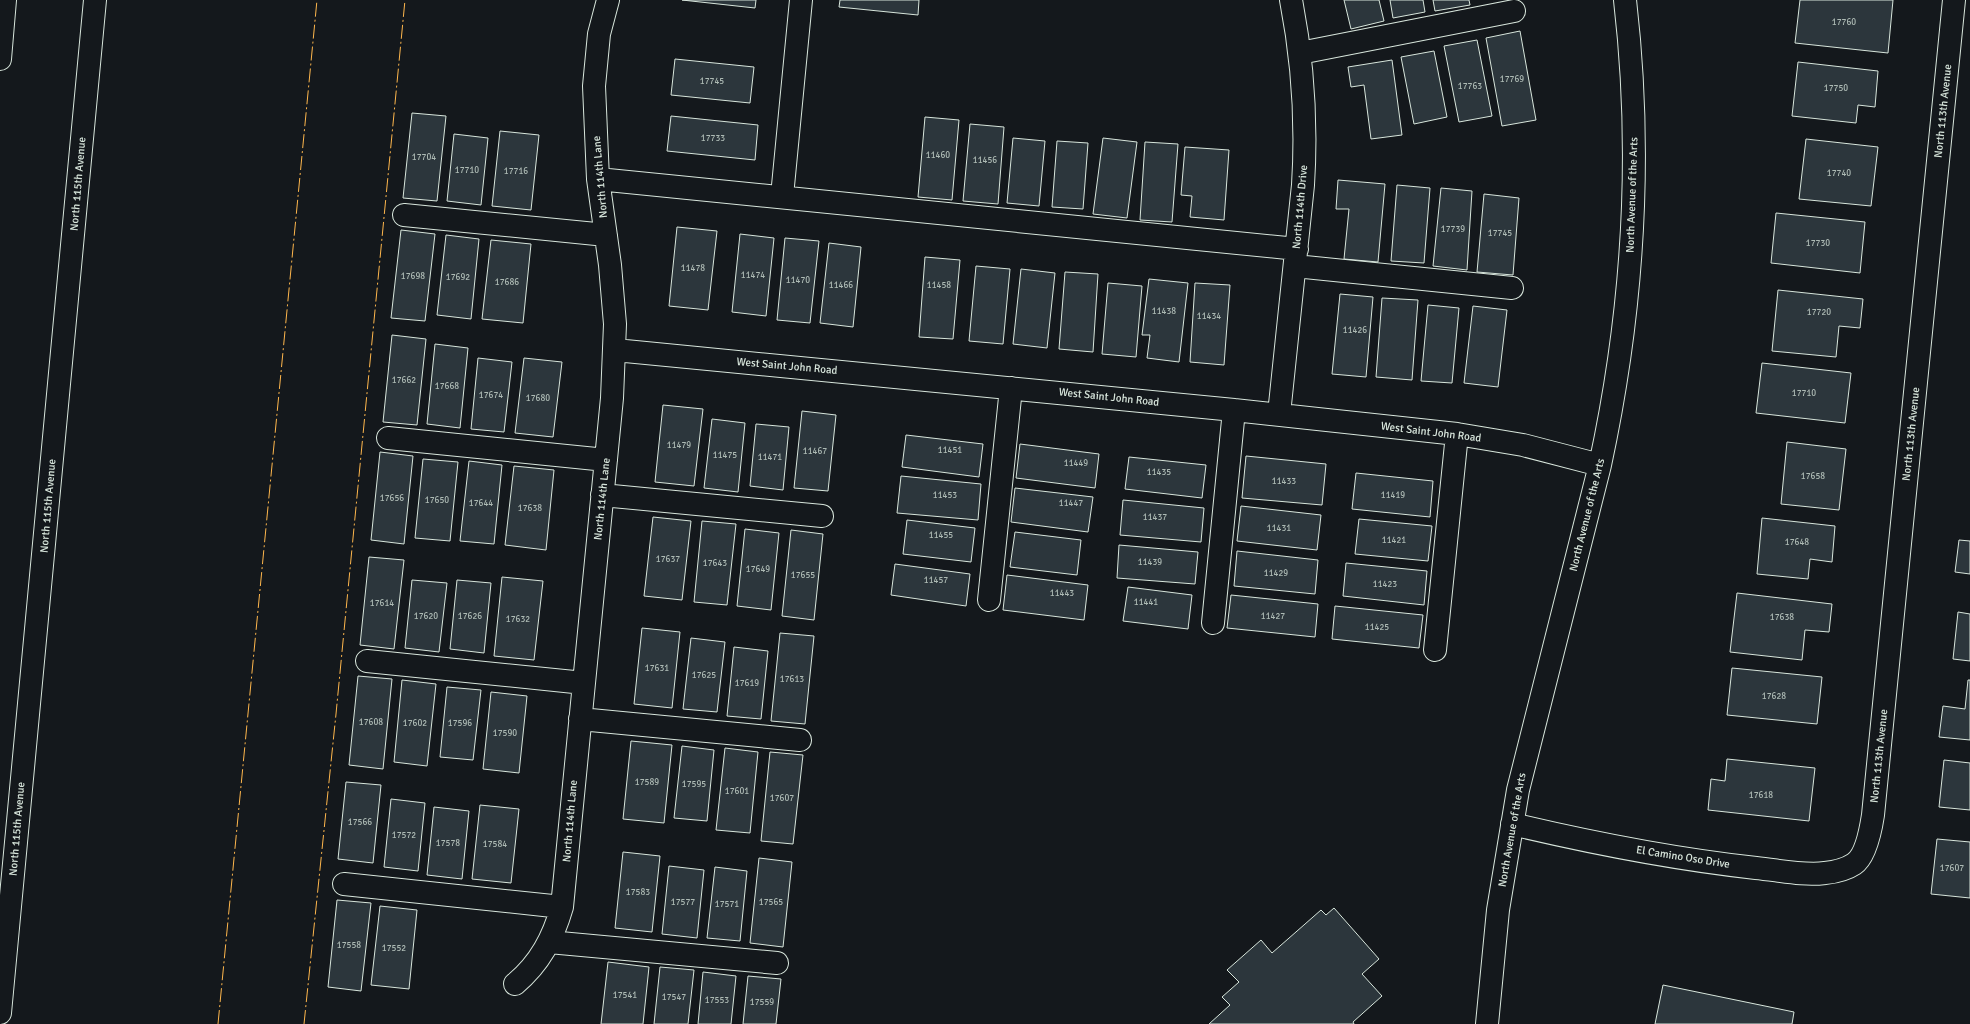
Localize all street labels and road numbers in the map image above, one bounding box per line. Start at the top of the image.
street label: North 113th Avenue [1932,63,1954,159]
street label: North 114th Lane [590,135,610,219]
street label: North 115th Avenue [67,136,89,232]
street label: North Avenue of the Arts [1623,137,1641,253]
street label: North 114th Drive [1290,164,1310,250]
street label: West Saint John Road [736,355,838,377]
street label: West Saint John Road [1058,385,1160,409]
street label: North 113th Avenue [1900,386,1922,482]
street label: West Saint John Road [1380,419,1482,445]
street label: North 114th Lane [591,457,613,541]
street label: North Avenue of the Arts [1567,457,1607,573]
street label: North 115th Avenue [37,458,59,554]
street label: North 113th Avenue [1868,708,1890,804]
street label: North Avenue of the Arts [1496,772,1528,888]
street label: North 114th Lane [560,779,580,863]
street label: North 115th Avenue [6,781,28,877]
street label: El Camino Oso Drive [1635,843,1731,871]

